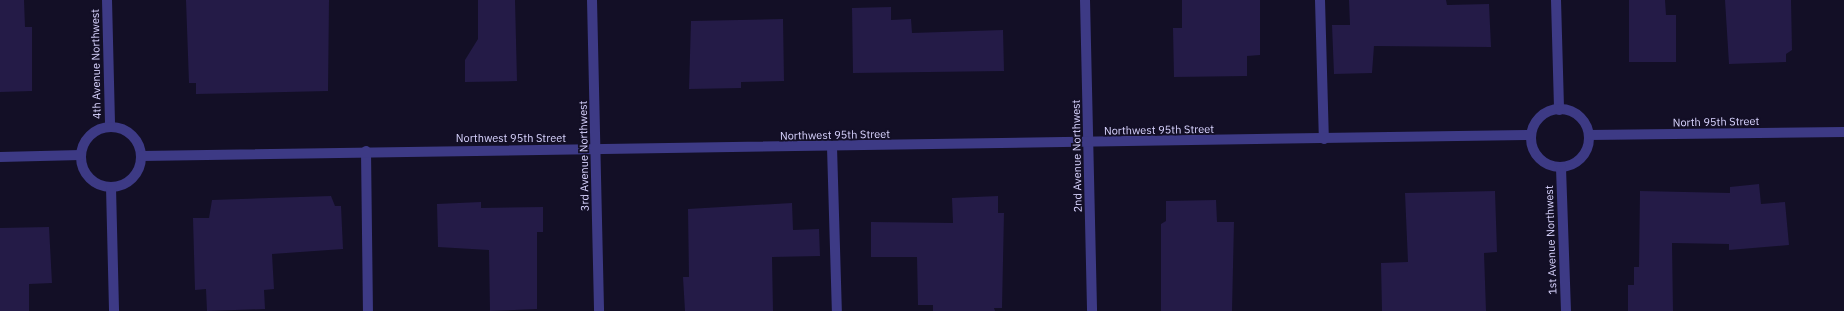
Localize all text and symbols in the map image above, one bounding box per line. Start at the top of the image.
street label: 4th Avenue Northwest [88,9,104,119]
street label: 2nd Avenue Northwest [1069,99,1085,213]
street label: 3rd Avenue Northwest [576,101,592,211]
street label: North 95th Street [1672,115,1760,129]
street label: Northwest 95th Street [1104,122,1214,138]
street label: Northwest 95th Street [780,127,890,143]
street label: Northwest 95th Street [456,131,566,145]
street label: 1st Avenue Northwest [1542,185,1560,295]

